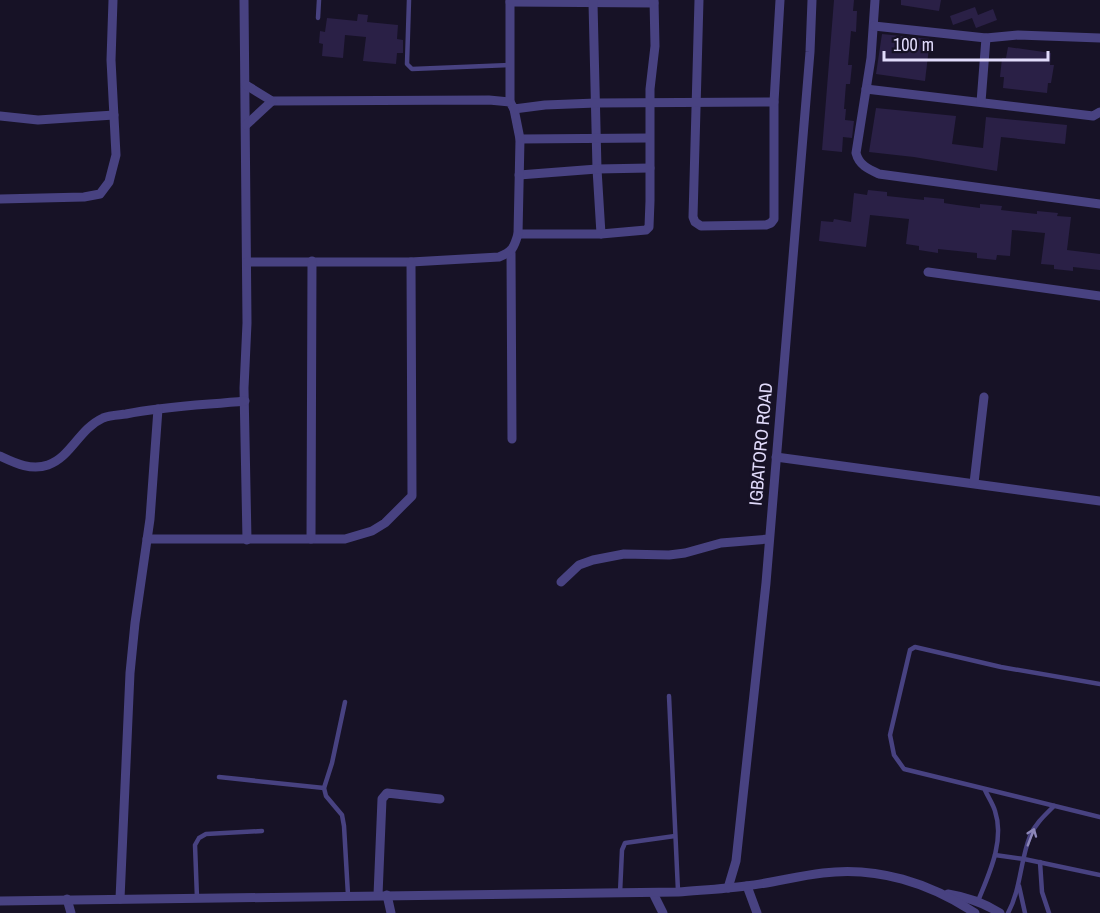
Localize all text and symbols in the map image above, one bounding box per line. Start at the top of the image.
scale bar [884,24,1048,62]
text: 100 m [893,32,934,57]
street label: IGBATORO ROAD [743,381,778,506]
one-way arrow [1026,829,1037,847]

